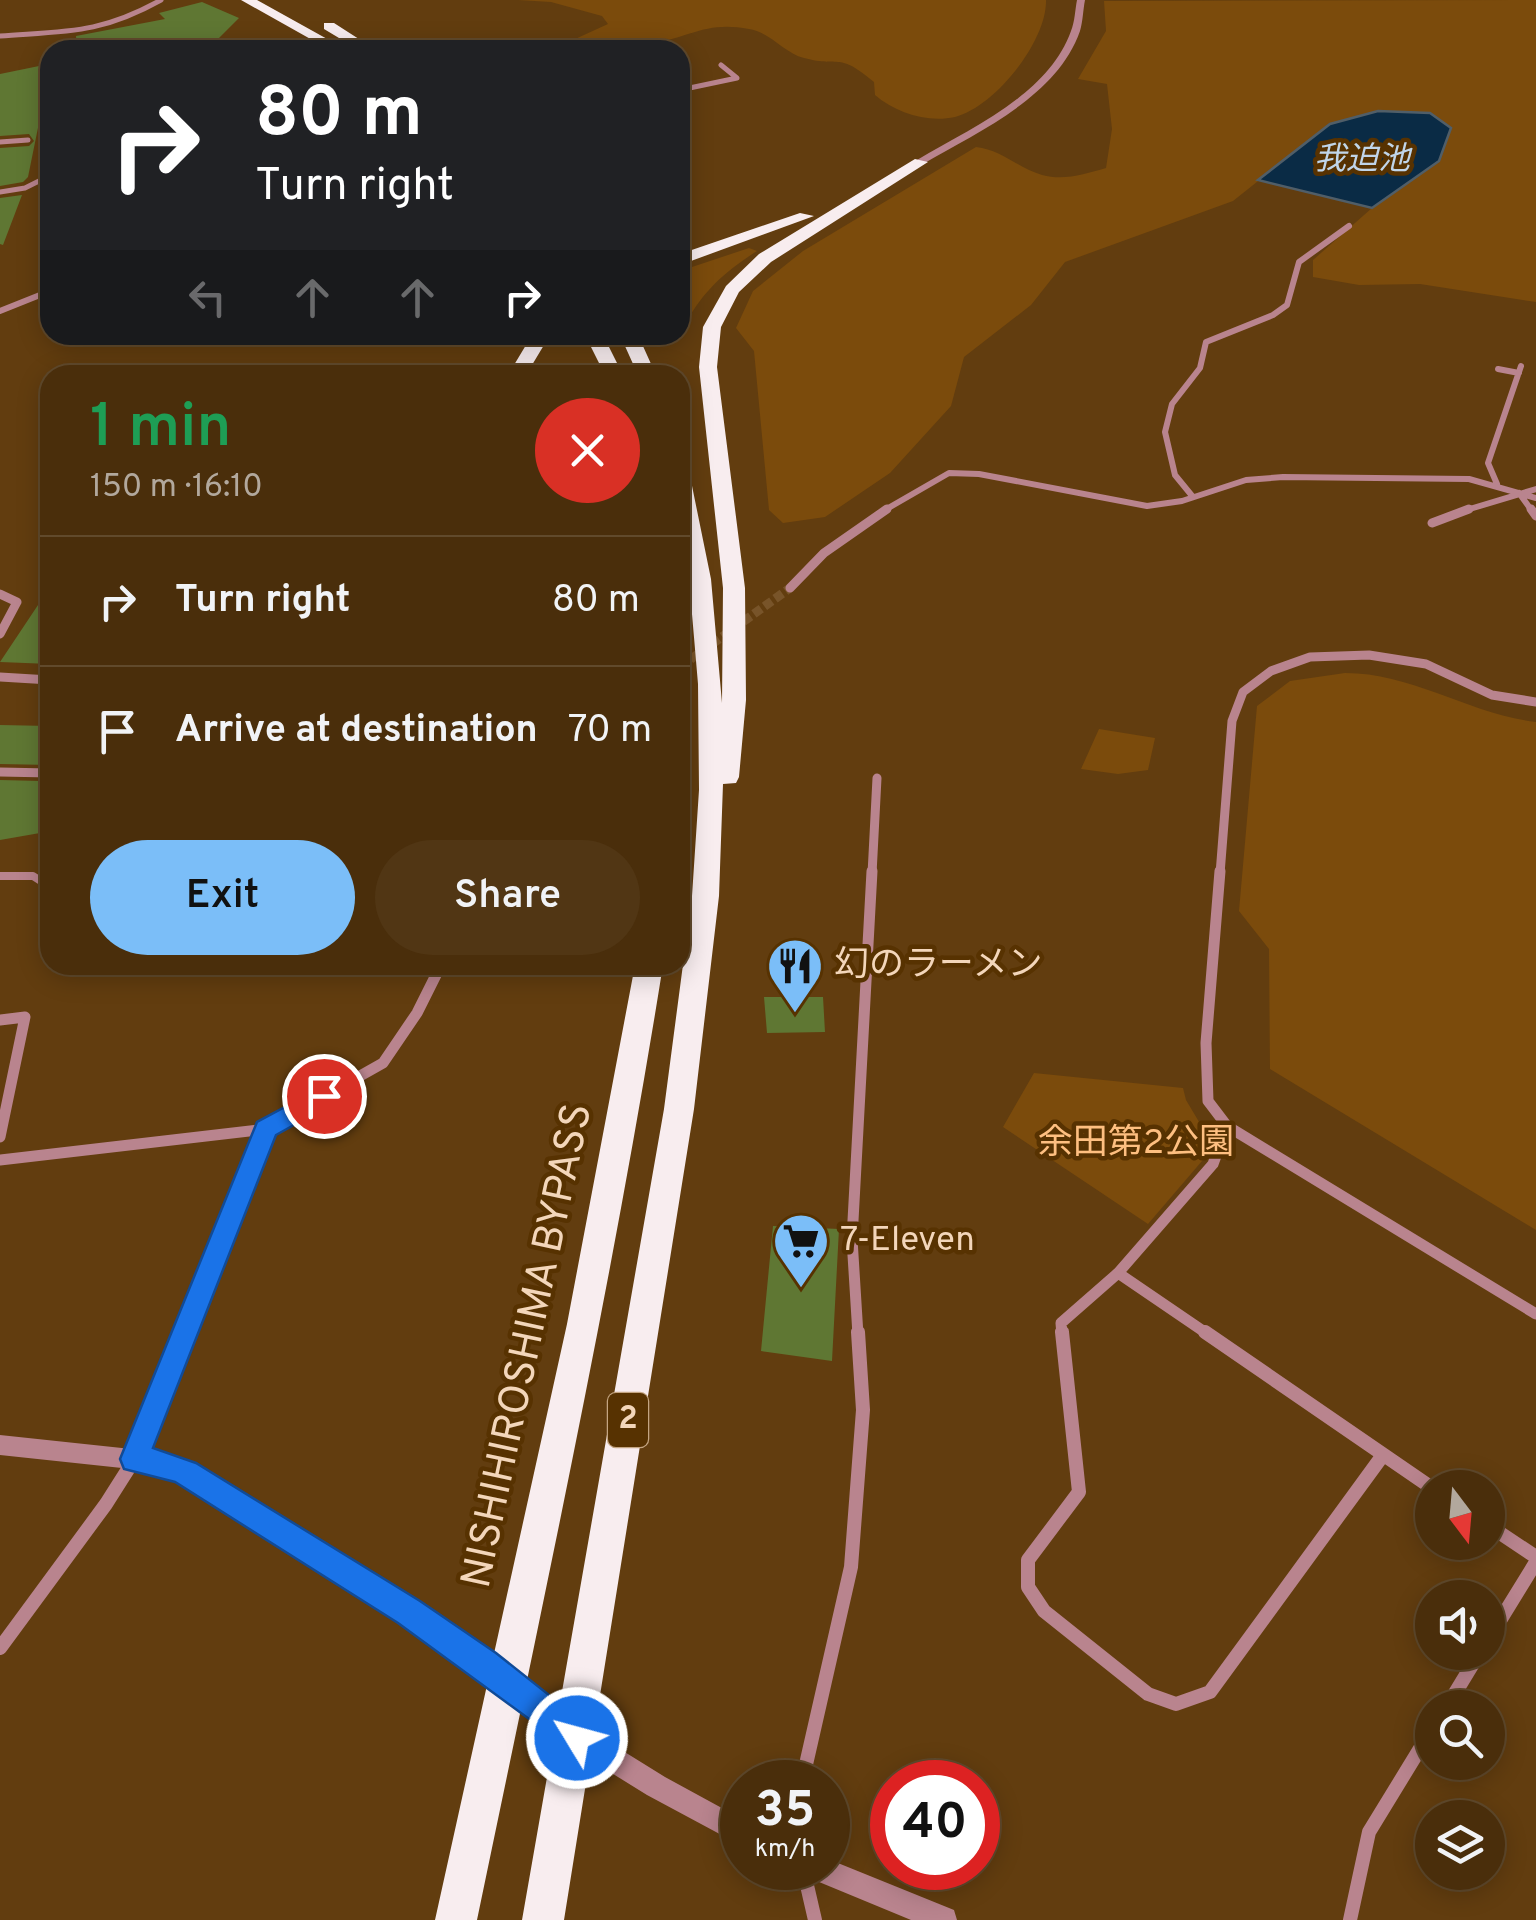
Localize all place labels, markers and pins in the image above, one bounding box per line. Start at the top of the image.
restaurant icon: 幻のラーメン [765,936,825,1015]
place label: 幻のラーメン [834,944,1043,988]
pin [282,1054,367,1139]
supermarket icon: 7-Eleven [771,1211,831,1290]
place label: 7-Eleven [840,1219,975,1263]

